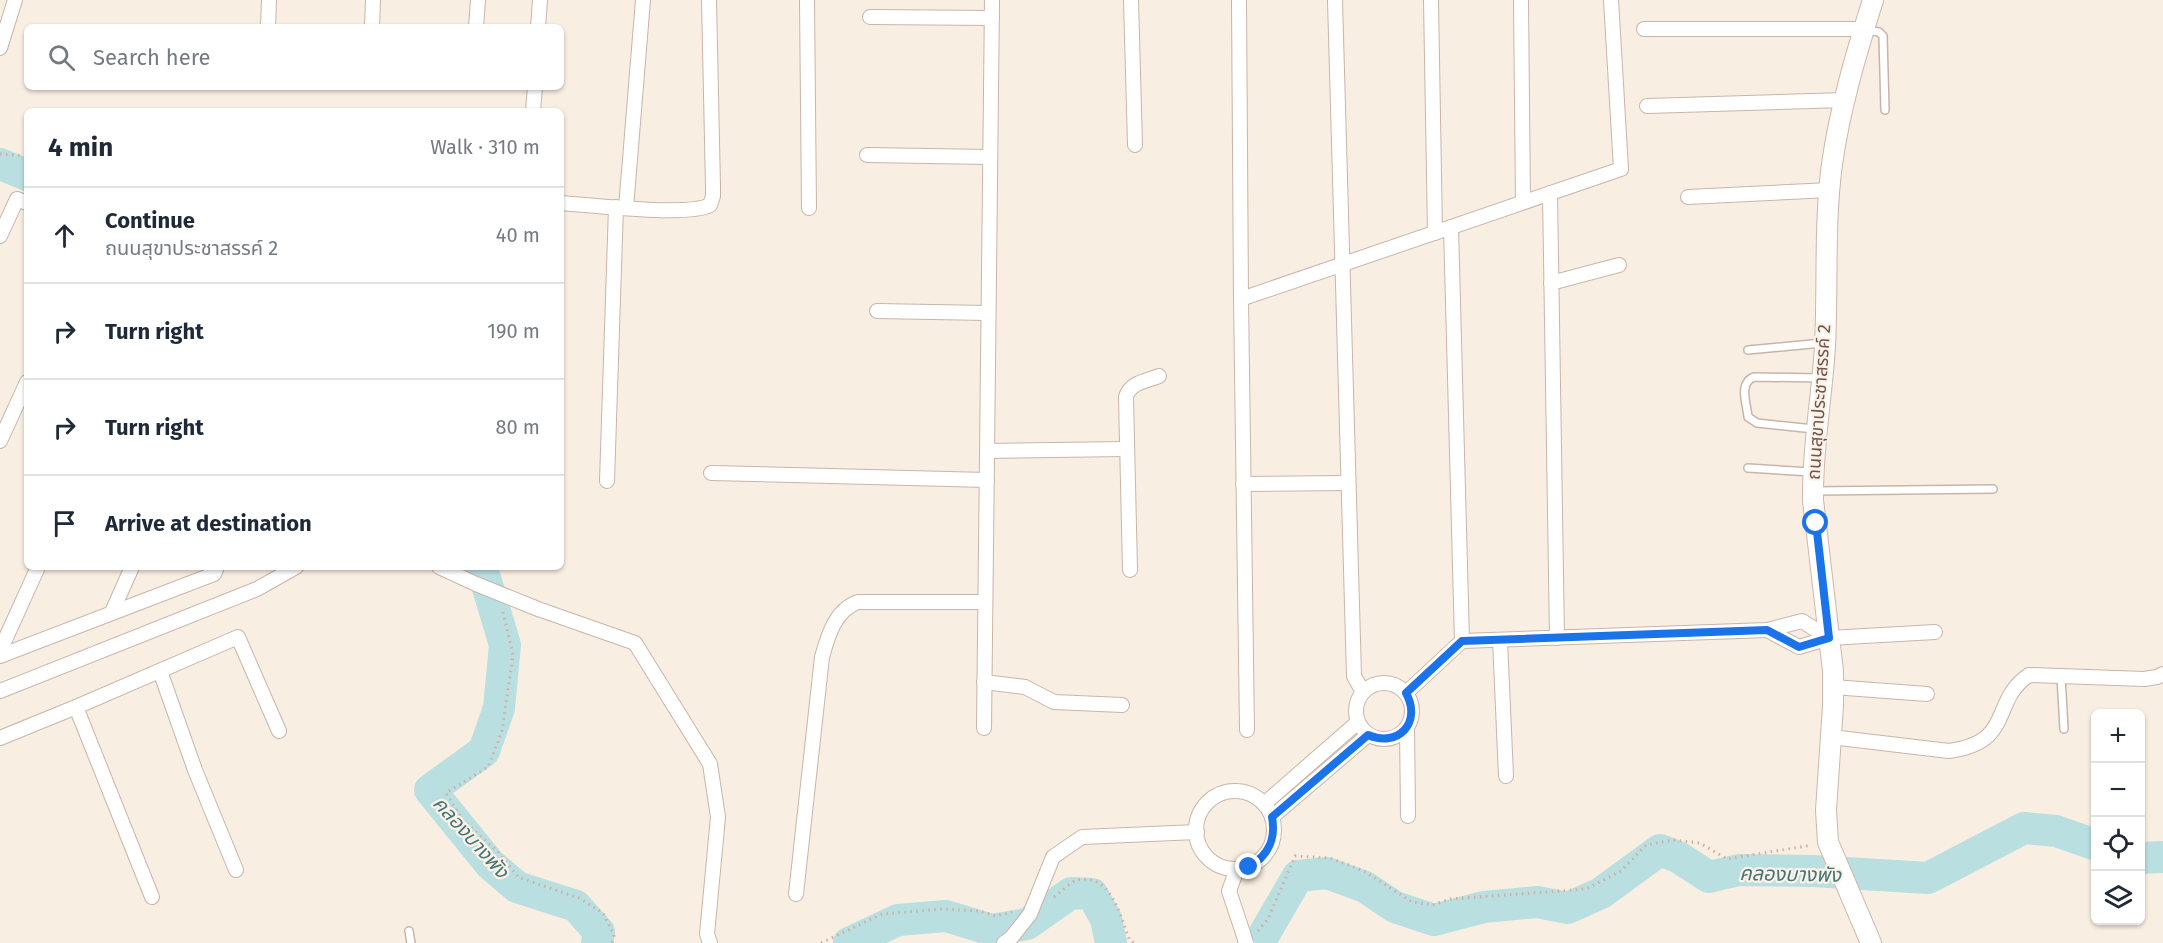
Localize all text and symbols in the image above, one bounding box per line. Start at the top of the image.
search box [24,24,564,90]
icon: search [45,41,78,74]
text: Search here [93,44,211,71]
text: 4 min [48,132,113,163]
text: Walk · 310 m [430,135,540,159]
text: Continue [105,207,195,234]
icon: ahead [48,219,81,252]
text: 40 m [496,223,540,247]
text: ถนนสุขาประชาสรรค์ 2 [105,236,278,260]
icon: right [48,315,81,348]
text: Turn right [105,318,204,345]
text: 190 m [487,319,540,343]
street label: ถนนสุขาประชาสรรค์ 2 [1803,323,1835,481]
icon: right [48,411,81,444]
text: Turn right [105,414,204,441]
text: 80 m [495,415,540,439]
icon: arrive [48,507,81,540]
route start [1802,509,1828,535]
text: Arrive at destination [105,510,312,537]
map controls [2091,709,2145,925]
button: + [2091,709,2145,763]
button: − [2091,763,2145,817]
water label: คลองบางพัง [428,791,515,884]
button: locate [2091,817,2145,871]
route end [1235,853,1261,879]
water label: คลองบางพัง [1739,861,1842,887]
button: layers [2091,871,2145,925]

